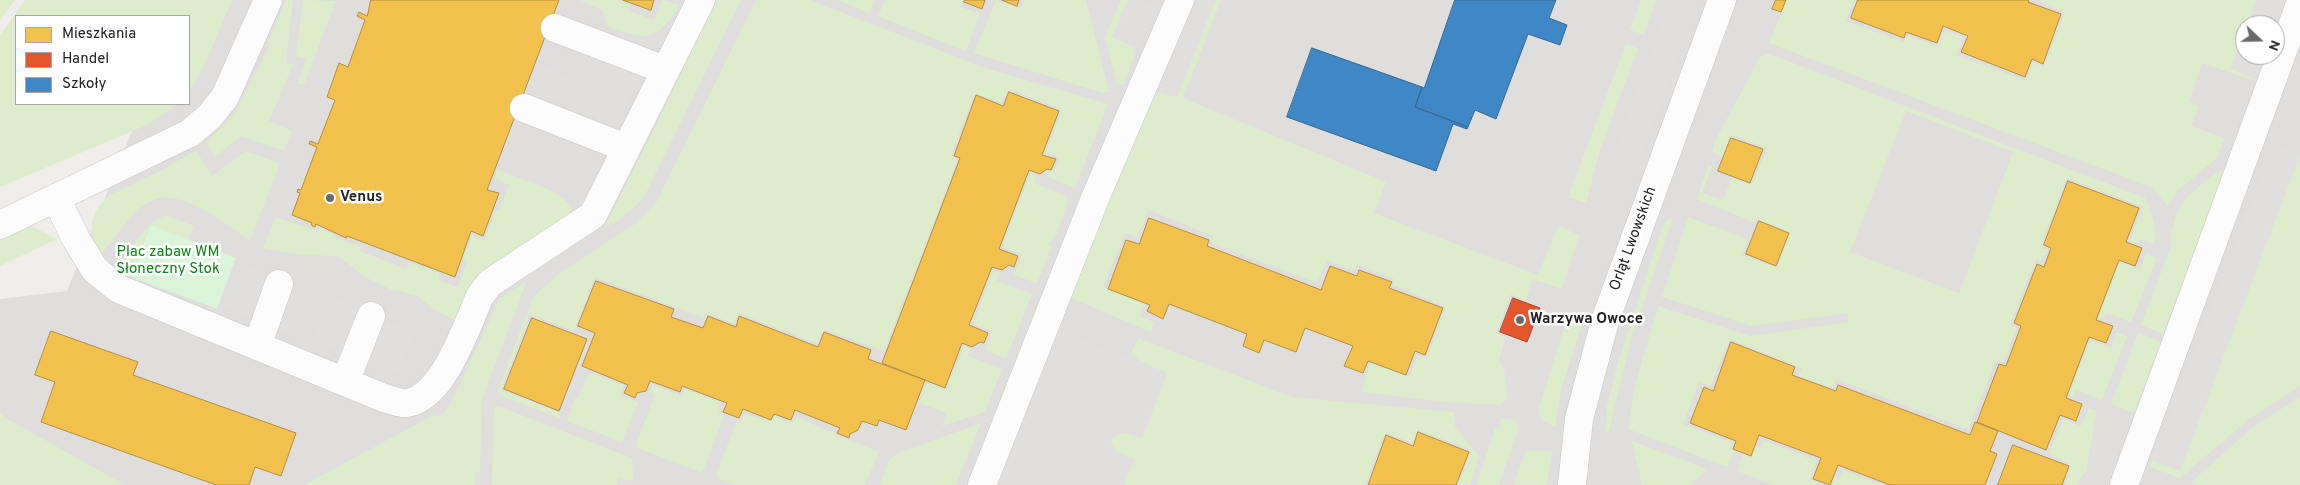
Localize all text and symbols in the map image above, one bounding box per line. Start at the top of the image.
legend [15,15,190,105]
north arrow [2235,15,2285,65]
text: Mieszkania [62,25,136,44]
text: N [2264,37,2283,53]
text: Handel [62,50,109,69]
text: Szkoły [62,75,106,94]
street label: Orląt Lwowskich [1607,184,1661,294]
place label: Venus [340,189,382,207]
marker: Venus [324,192,336,204]
park label: Plac zabaw WM Słoneczny Stok [116,244,220,279]
place label: Warzywa Owoce [1530,311,1643,329]
marker: Warzywa Owoce [1514,314,1526,326]

